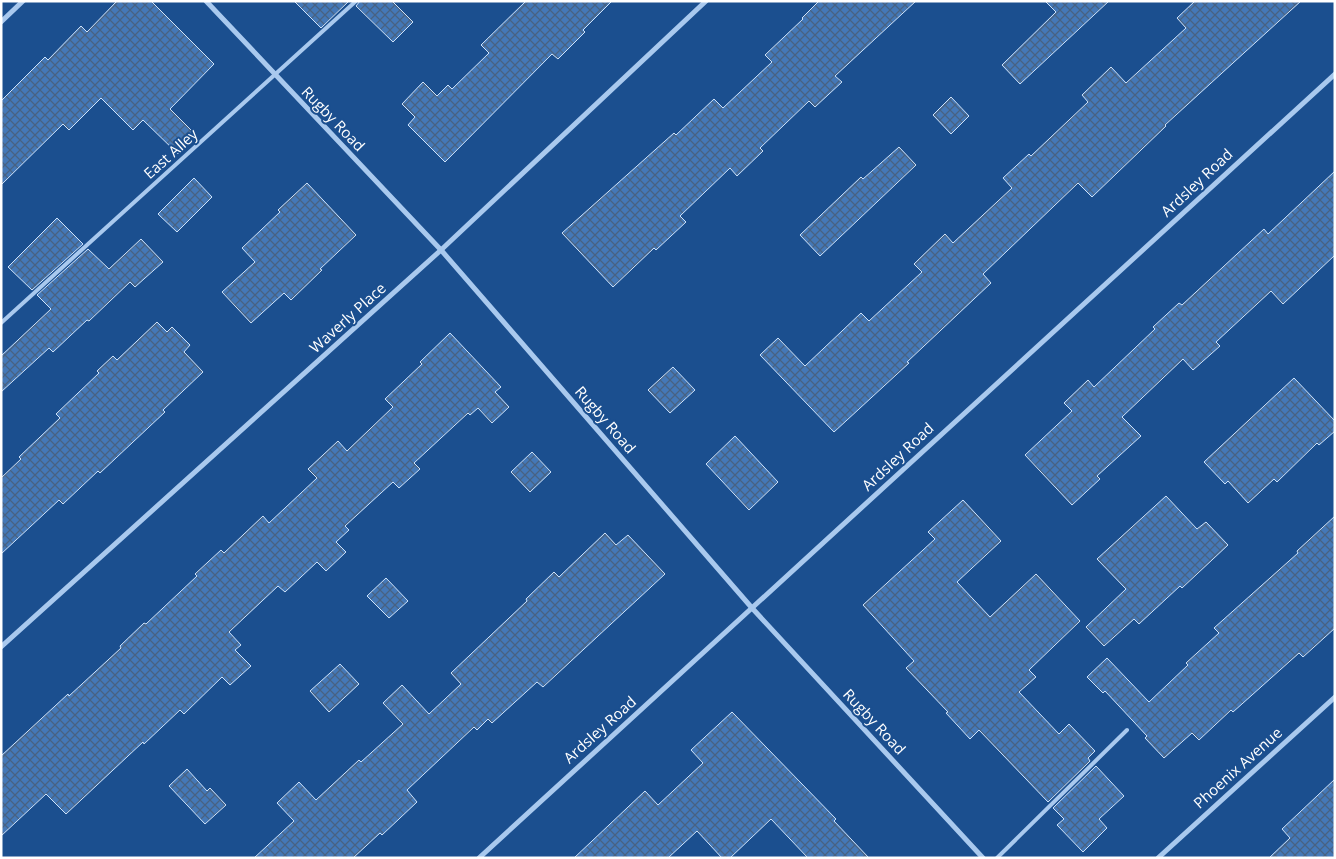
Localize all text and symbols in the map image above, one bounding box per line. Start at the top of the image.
street label: Rugby Road [298,82,370,155]
street label: East Alley [139,123,202,183]
street label: Ardsley Road [1156,144,1237,221]
street label: Waverly Place [305,278,390,357]
street label: Rugby Road [571,381,641,457]
street label: Ardsley Road [857,418,938,495]
street label: Rugby Road [839,684,910,758]
street label: Ardsley Road [559,691,640,767]
street label: Phoenix Avenue [1189,722,1286,812]

